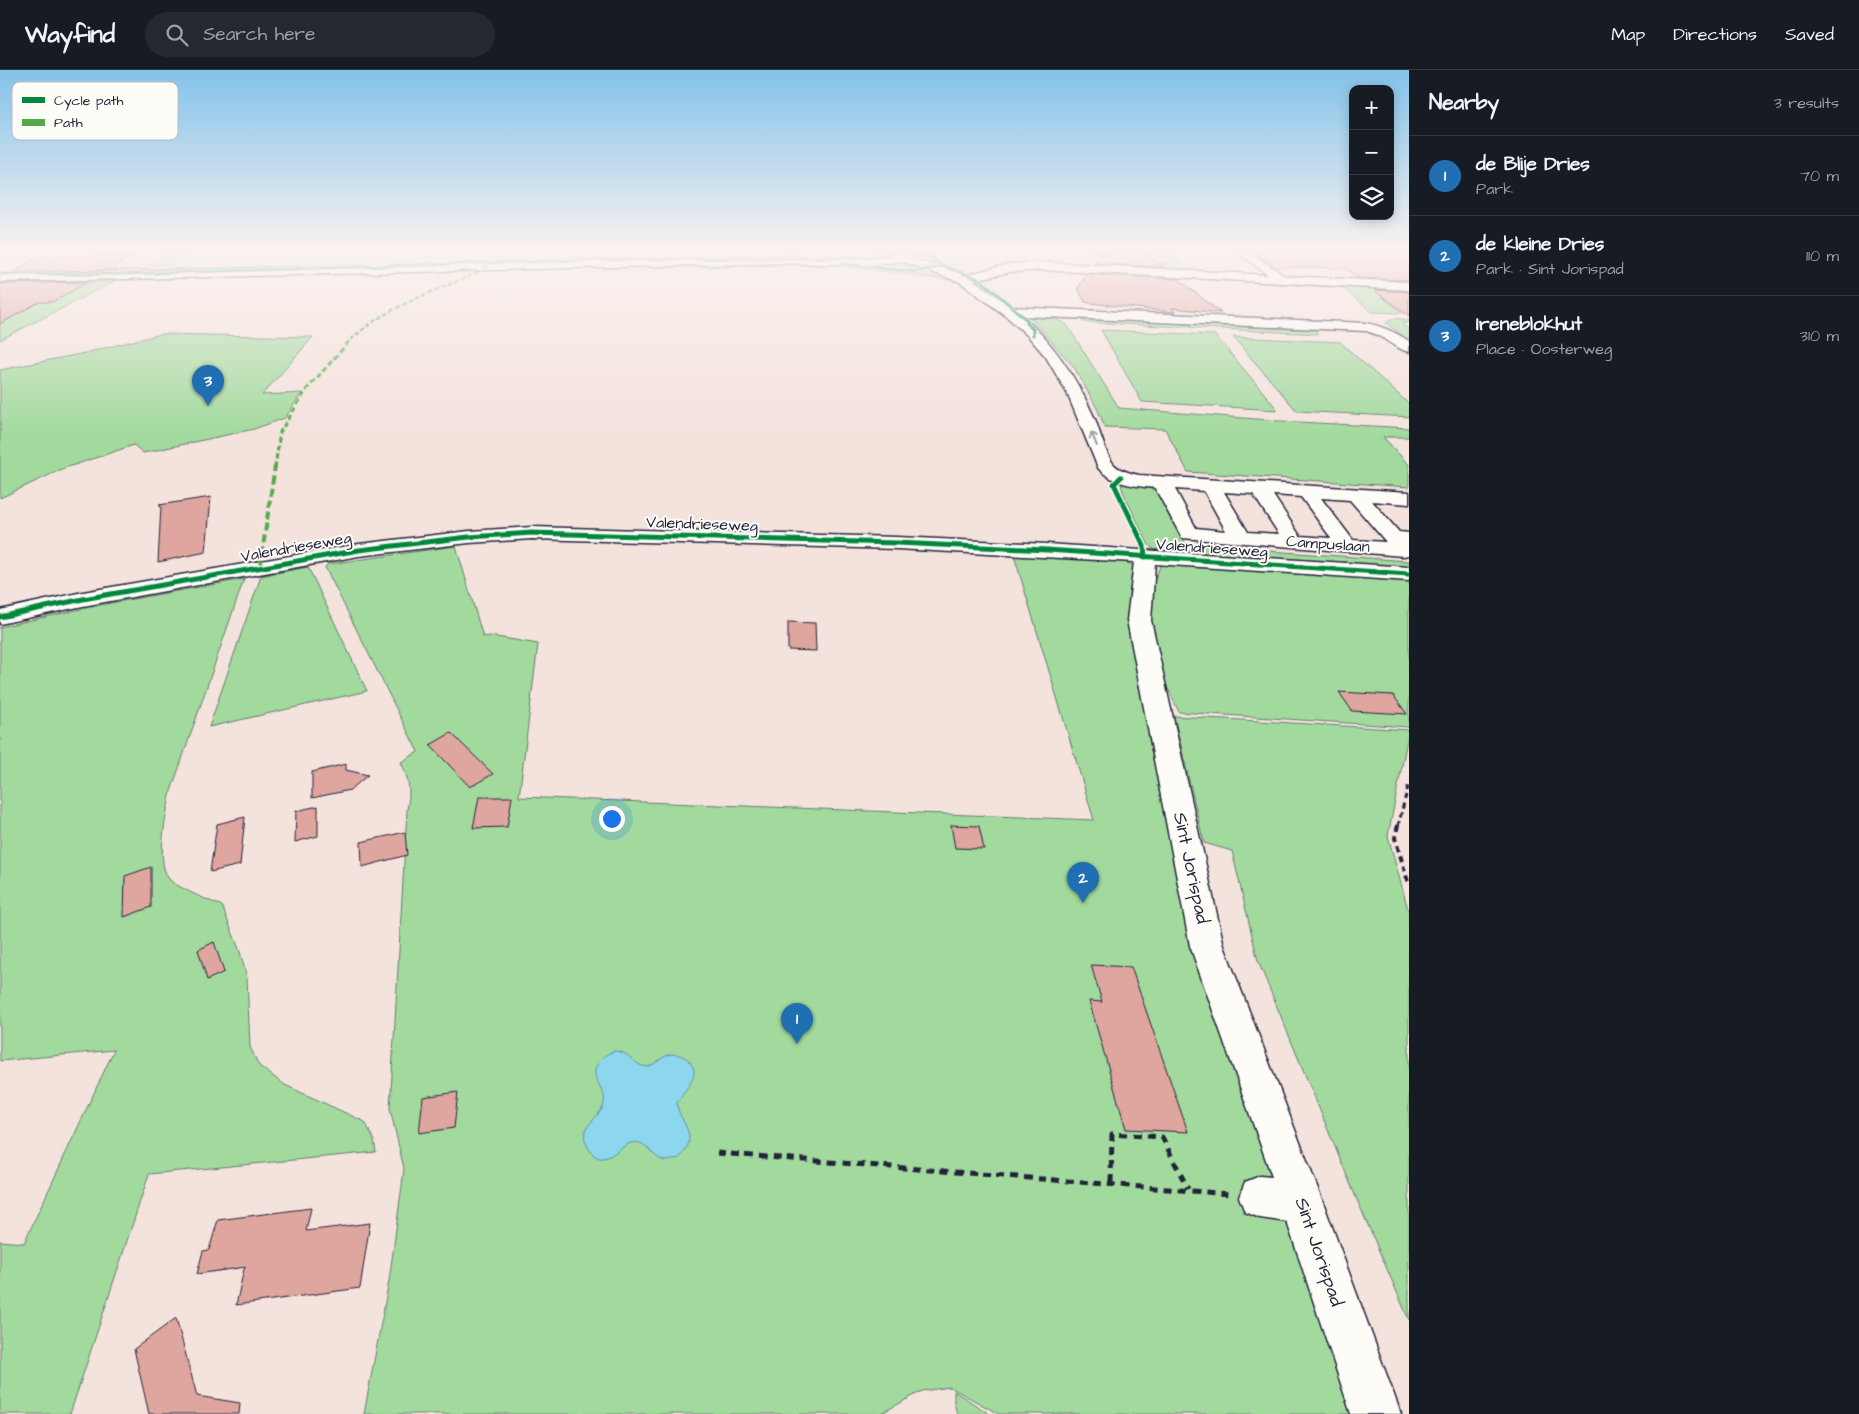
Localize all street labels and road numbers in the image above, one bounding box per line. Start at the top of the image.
street label: Valendrieseweg [646,511,758,538]
street label: Valendrieseweg [239,526,353,569]
street label: Campuslaan [1285,530,1371,558]
street label: Valendrieseweg [1155,533,1269,564]
street label: Sint Jorispad [1166,810,1216,927]
street label: Sint Jorispad [1288,1194,1350,1310]

